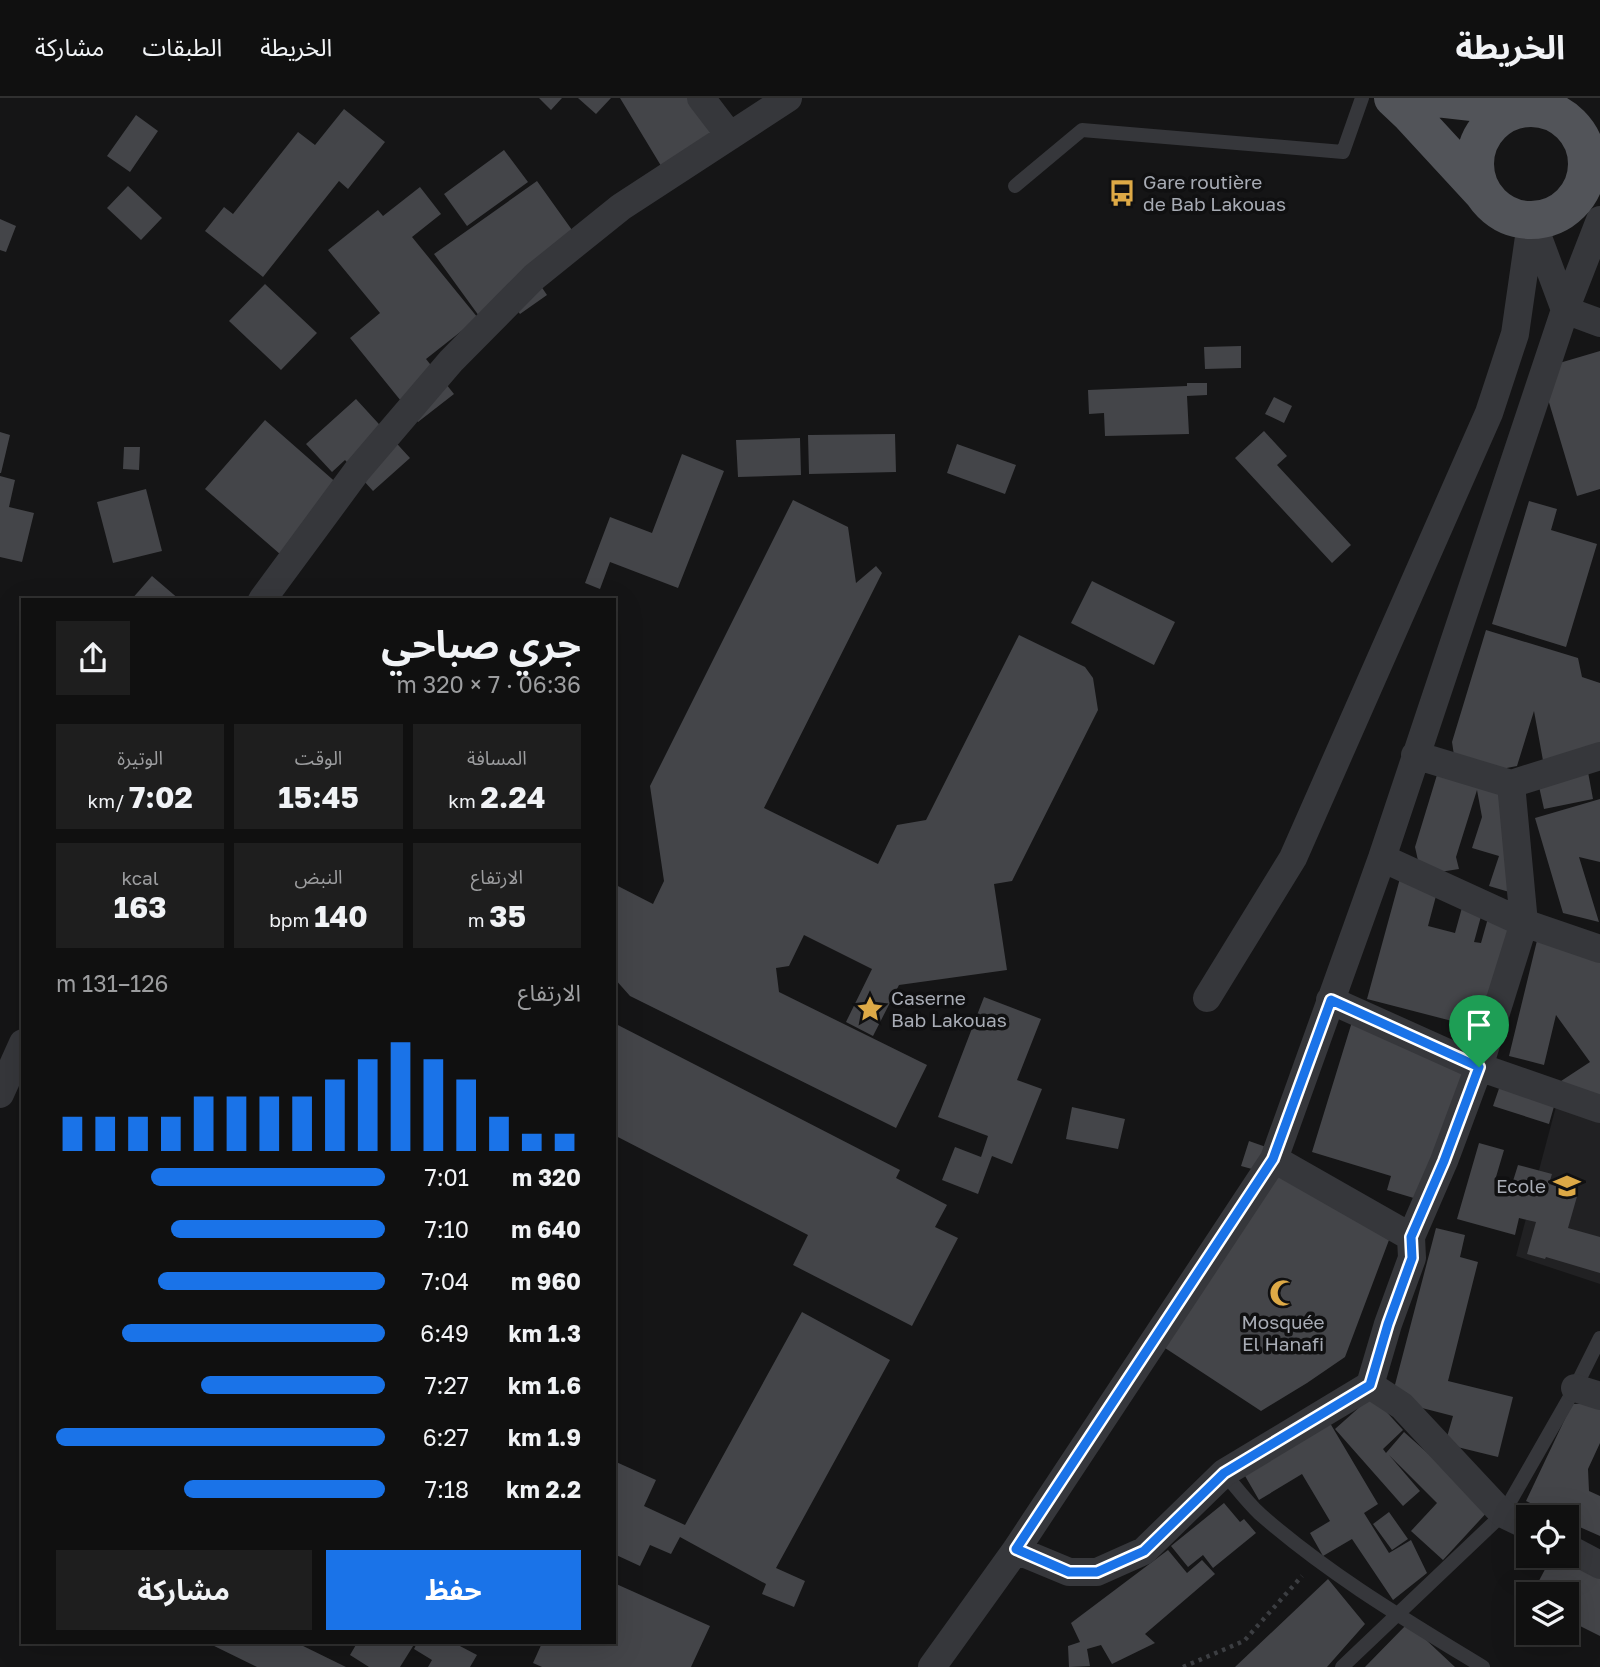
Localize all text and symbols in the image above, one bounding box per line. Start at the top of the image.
text: الخريطة [1455,27,1565,66]
text: مشاركة [35,32,104,61]
text: الطبقات [142,32,222,61]
text: الخريطة [260,32,332,61]
place label: Gare routière de Bab Lakouas [1143,170,1286,215]
bus stop icon: Gare routière de Bab Lakouas [1107,178,1137,208]
button: share [56,621,130,695]
text: جري صباحي [381,621,581,666]
text: 06:36 · 7 × 320 m [397,670,581,698]
text: الوتيرة [117,746,163,769]
text: الوقت [295,746,342,769]
text: المسافة [467,746,527,769]
text: 7:02 [129,779,193,815]
text: 15:45 [278,779,359,815]
text: 2.24 [481,779,545,815]
text: /km [88,789,129,812]
text: km [448,789,481,812]
text: النبض [294,865,343,888]
text: الارتفاع [471,865,523,888]
text: kcal [121,866,159,889]
text: 163 [114,889,167,925]
text: 140 [314,898,368,934]
text: 35 [489,898,526,934]
text: bpm [269,908,314,931]
text: m [468,908,489,931]
text: 126–131 m [56,969,169,997]
text: الارتفاع [518,978,581,1006]
place label: Caserne Bab Lakouas [891,986,1007,1031]
place icon: Caserne Bab Lakouas [855,994,885,1024]
pin [1449,995,1509,1067]
icon: arrive [1460,1006,1498,1044]
text: 7:01 [424,1163,469,1191]
text: 320 m [512,1163,581,1191]
school or university icon: Ecole [1552,1171,1582,1201]
place label: Ecole [1496,1174,1546,1197]
text: 7:10 [424,1215,469,1243]
text: 640 m [511,1215,581,1243]
text: 7:04 [422,1267,469,1295]
text: 960 m [511,1267,581,1295]
mosque icon: Mosquée El Hanafi [1268,1278,1298,1308]
place label: Mosquée El Hanafi [1241,1310,1325,1355]
text: 6:49 [420,1319,469,1347]
text: 1.3 km [509,1319,581,1347]
text: 7:27 [424,1371,469,1399]
text: 1.6 km [508,1371,581,1399]
text: 6:27 [423,1423,469,1451]
text: 1.9 km [508,1423,581,1451]
text: 7:18 [425,1475,469,1503]
text: 2.2 km [506,1475,581,1503]
map controls [1516,1505,1579,1645]
button: locate [1516,1505,1579,1568]
button: مشاركة [56,1550,312,1630]
button: حفظ [326,1550,581,1630]
button: layers [1516,1582,1579,1645]

